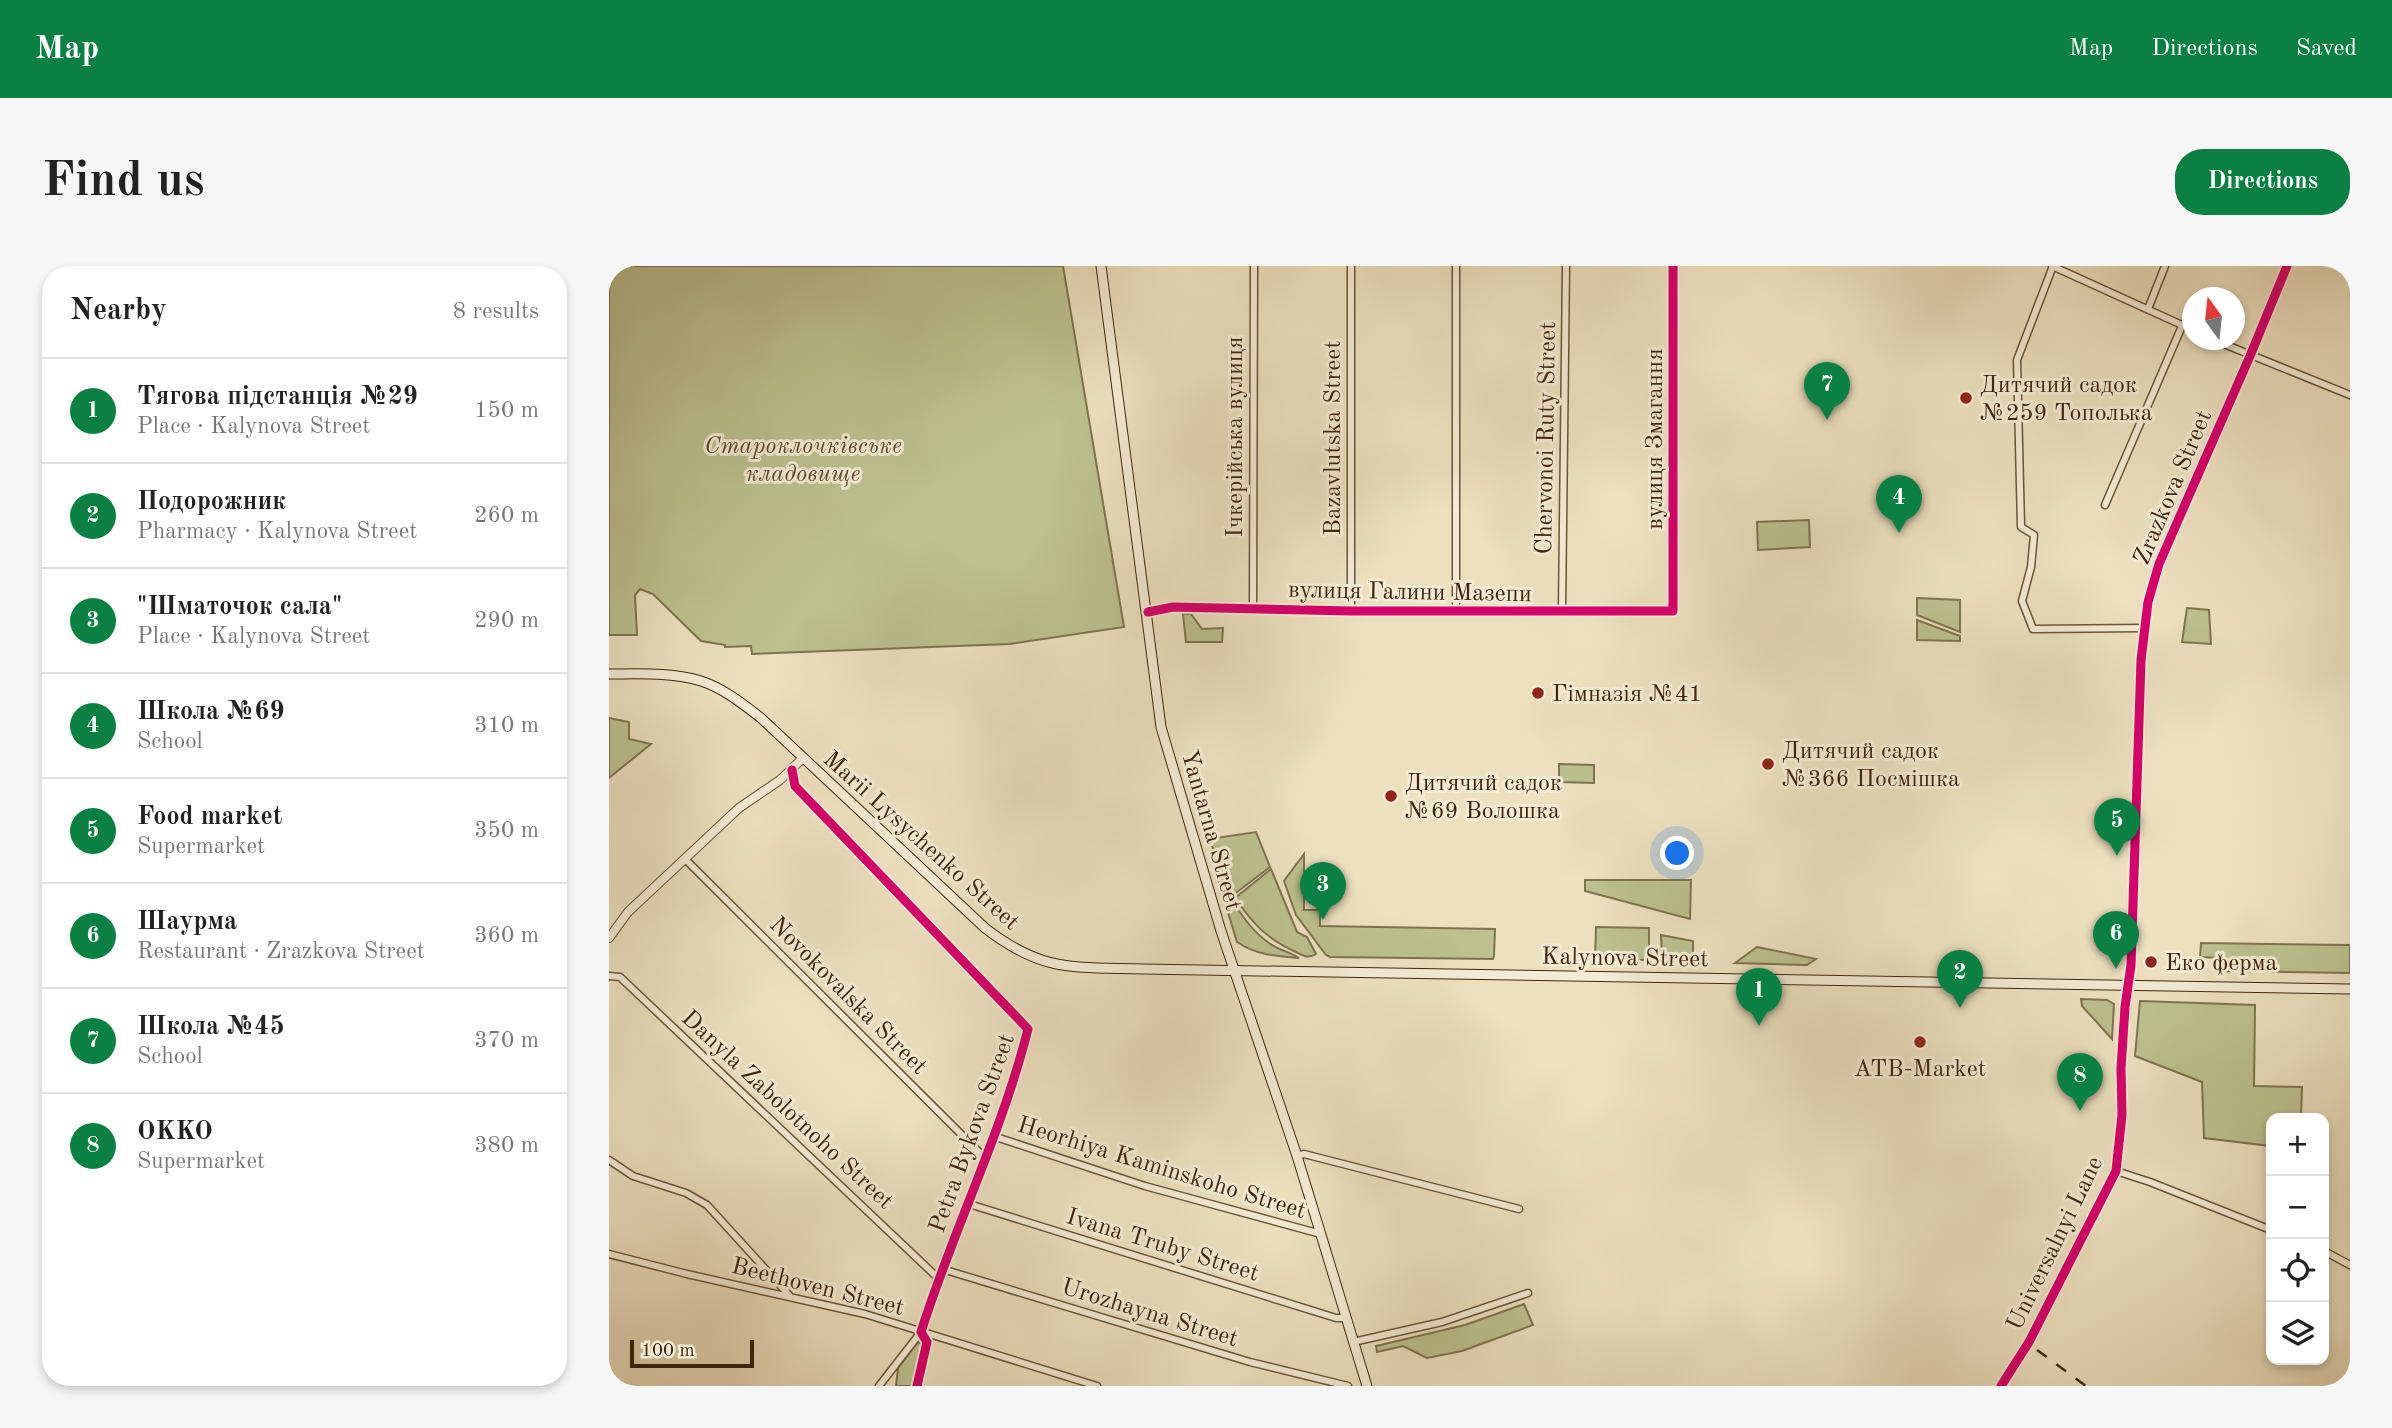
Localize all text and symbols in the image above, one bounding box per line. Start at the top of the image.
text: Map [35,33,99,66]
text: Map [2069,37,2113,61]
text: Directions [2151,37,2258,61]
text: Saved [2296,37,2357,61]
button: Directions [2175,149,2350,215]
text: Find us [42,158,205,207]
north arrow [2182,287,2245,350]
text: Nearby [70,296,167,326]
text: 8 results [453,300,539,323]
street label: Chervonoi Ruty Street [1533,321,1561,555]
street label: Ічкерійська вулиця [1224,337,1248,537]
street label: Bazavlutska Street [1322,340,1346,536]
street label: вулиця Змагання [1644,348,1668,530]
pin: 7 [1804,362,1850,420]
place label: Дитячий садок №259 Тополька [1980,374,2153,426]
text: Тягова пiдстанцiя №29 [137,384,418,410]
marker: Дитячий садок №259 Тополька [1958,390,1974,406]
text: 1 [86,399,100,422]
text: 150 m [474,399,539,422]
street label: Zrazkova Street [2130,407,2217,569]
text: Place · Kalynova Street [137,415,370,438]
park label: Староклочківське кладовище [704,435,902,487]
pin: 4 [1876,475,1922,533]
text: Подорожник [137,489,286,515]
text: 2 [86,504,100,527]
text: 260 m [474,504,539,527]
text: Pharmacy · Kalynova Street [137,520,417,543]
street label: вулиця Галини Мазепи [1288,579,1532,607]
text: "Шматочок сала" [137,594,342,620]
text: 3 [86,609,100,632]
text: 290 m [474,609,539,632]
text: Place · Kalynova Street [137,625,370,648]
place label: Гімназія №41 [1552,683,1702,707]
marker: Гімназія №41 [1530,685,1546,701]
text: Школа №69 [137,699,284,725]
text: 4 [86,714,100,737]
text: 310 m [474,714,539,737]
text: School [137,730,203,753]
place label: Дитячий садок №366 Посмішка [1782,740,1960,792]
street label: Marii Lysychenko Street [818,747,1023,936]
street label: Yantarna Street [1176,747,1244,914]
marker: Дитячий садок №366 Посмішка [1760,756,1776,772]
place label: Дитячий садок №69 Волошка [1405,772,1562,824]
marker: Дитячий садок №69 Волошка [1383,788,1399,804]
pin: 5 [2094,798,2140,856]
text: Food market [137,804,282,830]
text: 5 [86,819,100,842]
text: 350 m [474,819,539,842]
text: Supermarket [137,835,265,858]
your location [1660,836,1694,870]
pin: 3 [1300,862,1346,920]
text: Шаурма [137,909,237,935]
pin: 6 [2093,911,2139,969]
street label: Novokovalska Street [764,913,931,1080]
text: 6 [86,924,100,947]
text: 360 m [474,924,539,947]
text: Restaurant · Zrazkova Street [137,940,425,963]
street label: Kalynova Street [1541,946,1709,972]
pin: 2 [1937,950,1983,1008]
place label: Еко ферма [2165,952,2277,976]
marker: Еко ферма [2143,954,2159,970]
pin: 1 [1736,968,1782,1026]
street label: Danyla Zabolotnoho Street [676,1006,897,1215]
text: Школа №45 [137,1014,284,1040]
text: 7 [86,1029,100,1052]
text: 370 m [474,1029,539,1052]
street label: Petra Bykova Street [926,1031,1020,1236]
marker: ATB-Market [1912,1034,1928,1050]
text: School [137,1045,203,1068]
pin: 8 [2057,1053,2103,1111]
place label: ATB-Market [1854,1058,1986,1082]
map controls [2266,1113,2329,1365]
button: + [2266,1113,2329,1176]
street label: Heorhiya Kaminskoho Street [1014,1114,1309,1224]
text: OKKO [137,1119,213,1145]
text: 8 [86,1134,100,1157]
text: 380 m [474,1134,539,1157]
text: Supermarket [137,1150,265,1173]
street label: Universalnyi Lane [2003,1153,2108,1335]
button: − [2266,1176,2329,1239]
street label: Ivana Truby Street [1063,1205,1262,1287]
button: locate [2266,1239,2329,1302]
street label: Beethoven Street [729,1255,906,1321]
street label: Urozhayna Street [1058,1276,1241,1352]
button: layers [2266,1302,2329,1365]
scale bar [630,1337,754,1369]
text: 100 m [641,1342,694,1361]

